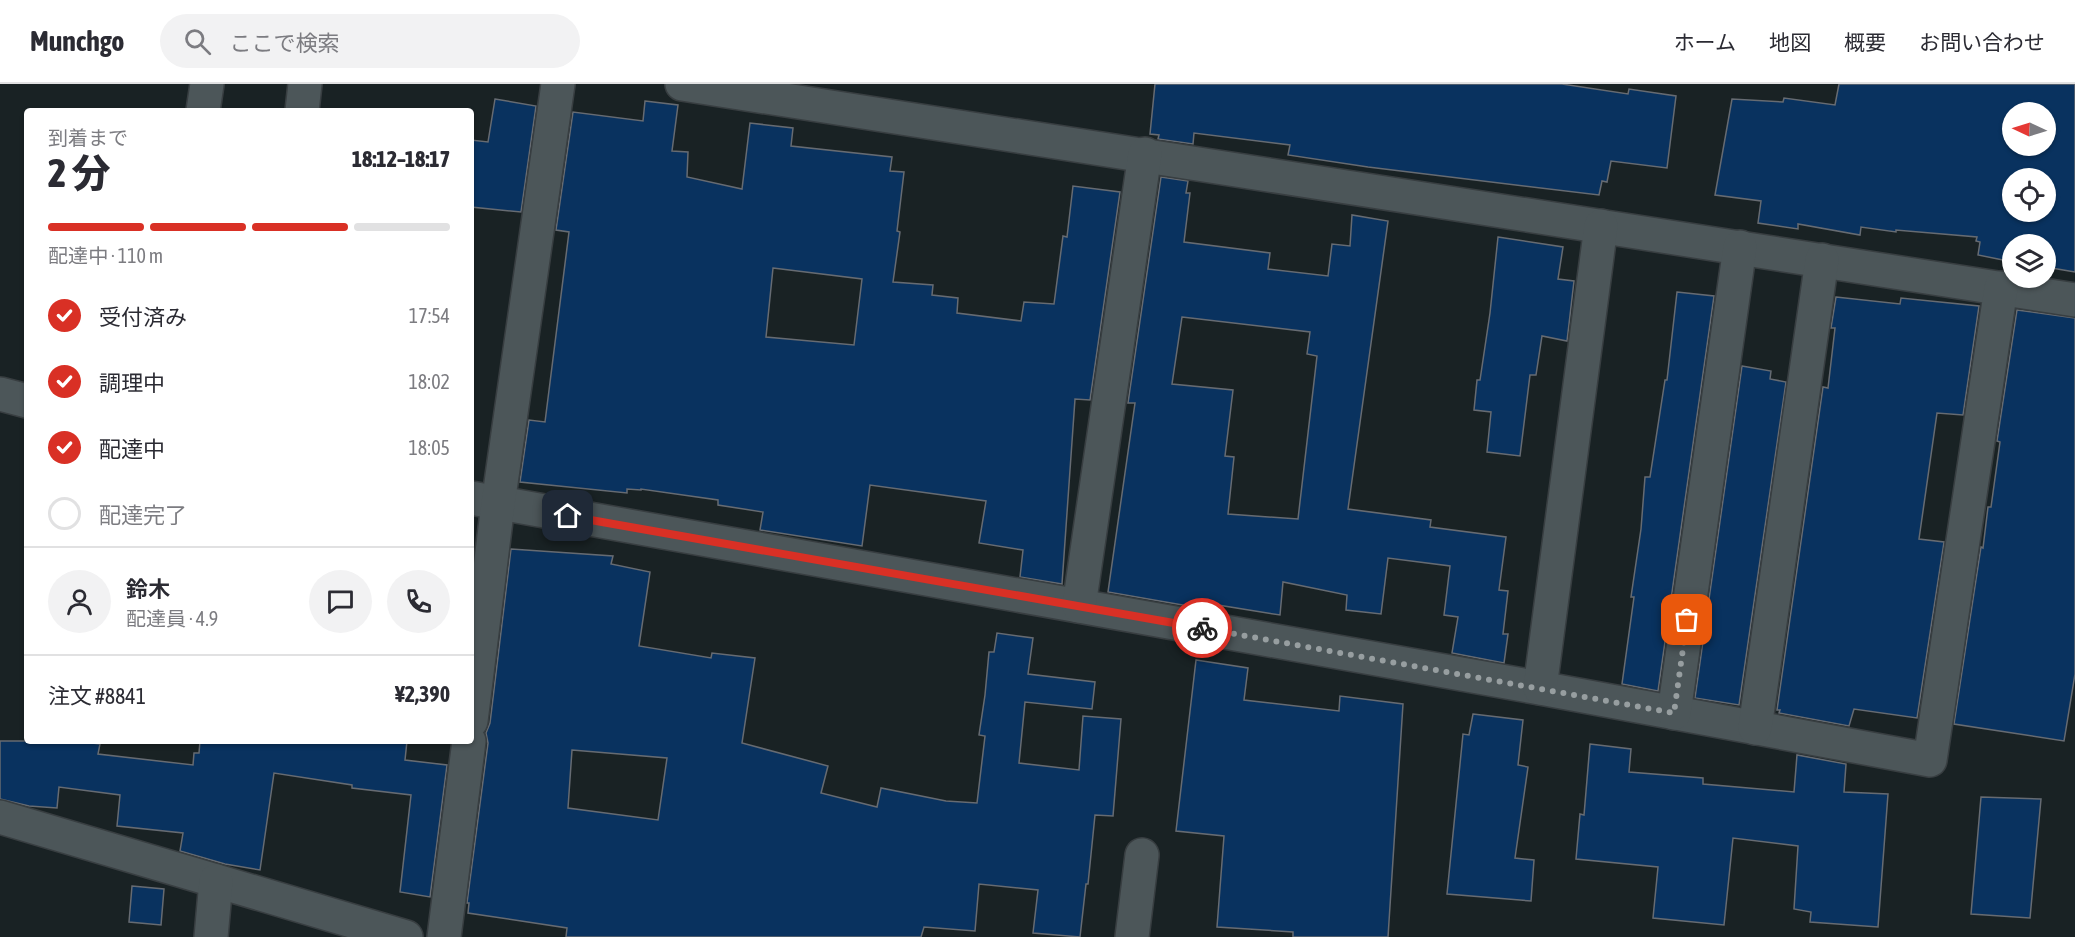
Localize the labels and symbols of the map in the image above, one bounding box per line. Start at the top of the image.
north arrow [2002,102,2056,156]
pin [542,490,593,541]
pin [1661,594,1712,645]
courier [1172,598,1232,658]

